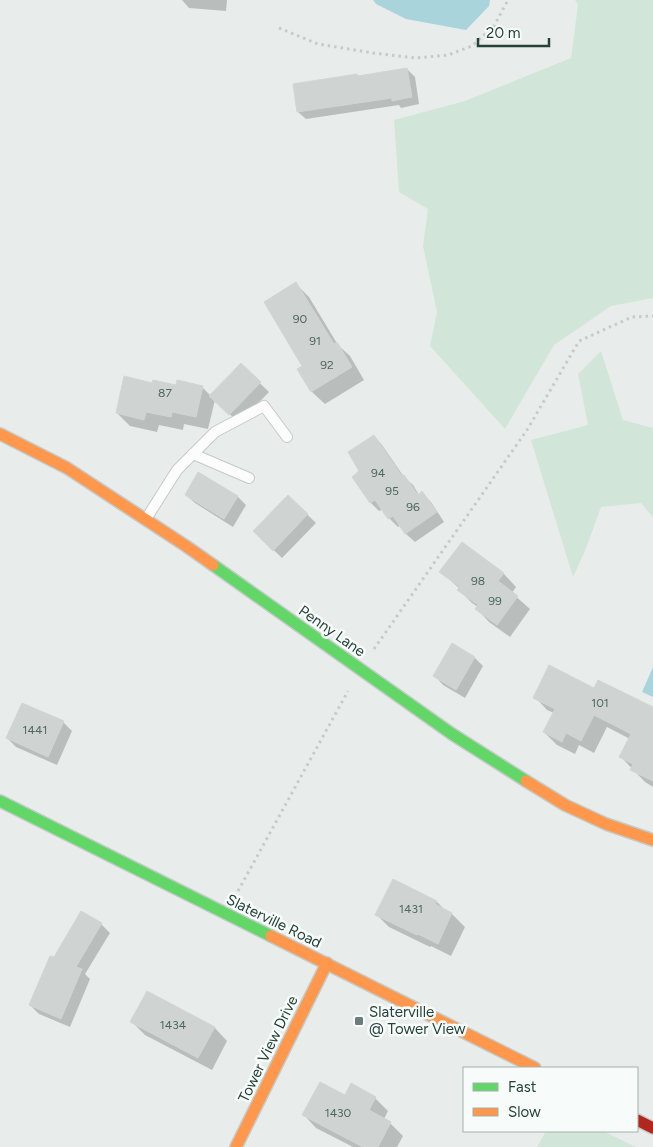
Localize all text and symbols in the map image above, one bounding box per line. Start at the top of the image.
scale bar [478,15,549,47]
text: 20 m [486,24,520,42]
house number: 90 [293,312,308,326]
house number: 91 [309,334,321,348]
house number: 92 [320,358,334,372]
house number: 87 [158,386,172,400]
house number: 94 [371,466,386,480]
house number: 95 [385,484,399,498]
house number: 96 [406,500,420,514]
house number: 98 [471,574,485,588]
house number: 99 [488,594,502,608]
street label: Penny Lane [295,602,369,660]
house number: 101 [591,696,609,710]
house number: 1441 [23,723,47,737]
street label: Slaterville Road [224,890,324,952]
house number: 1431 [399,902,423,916]
street label: Tower View Drive [234,993,302,1105]
place label: Slaterville @ Tower View [369,1003,466,1038]
marker: Slaterville @ Tower View [353,1015,365,1027]
house number: 1434 [160,1018,187,1032]
legend [463,1067,638,1132]
text: Fast [508,1078,537,1096]
text: Slow [508,1103,541,1121]
house number: 1430 [325,1106,352,1120]

